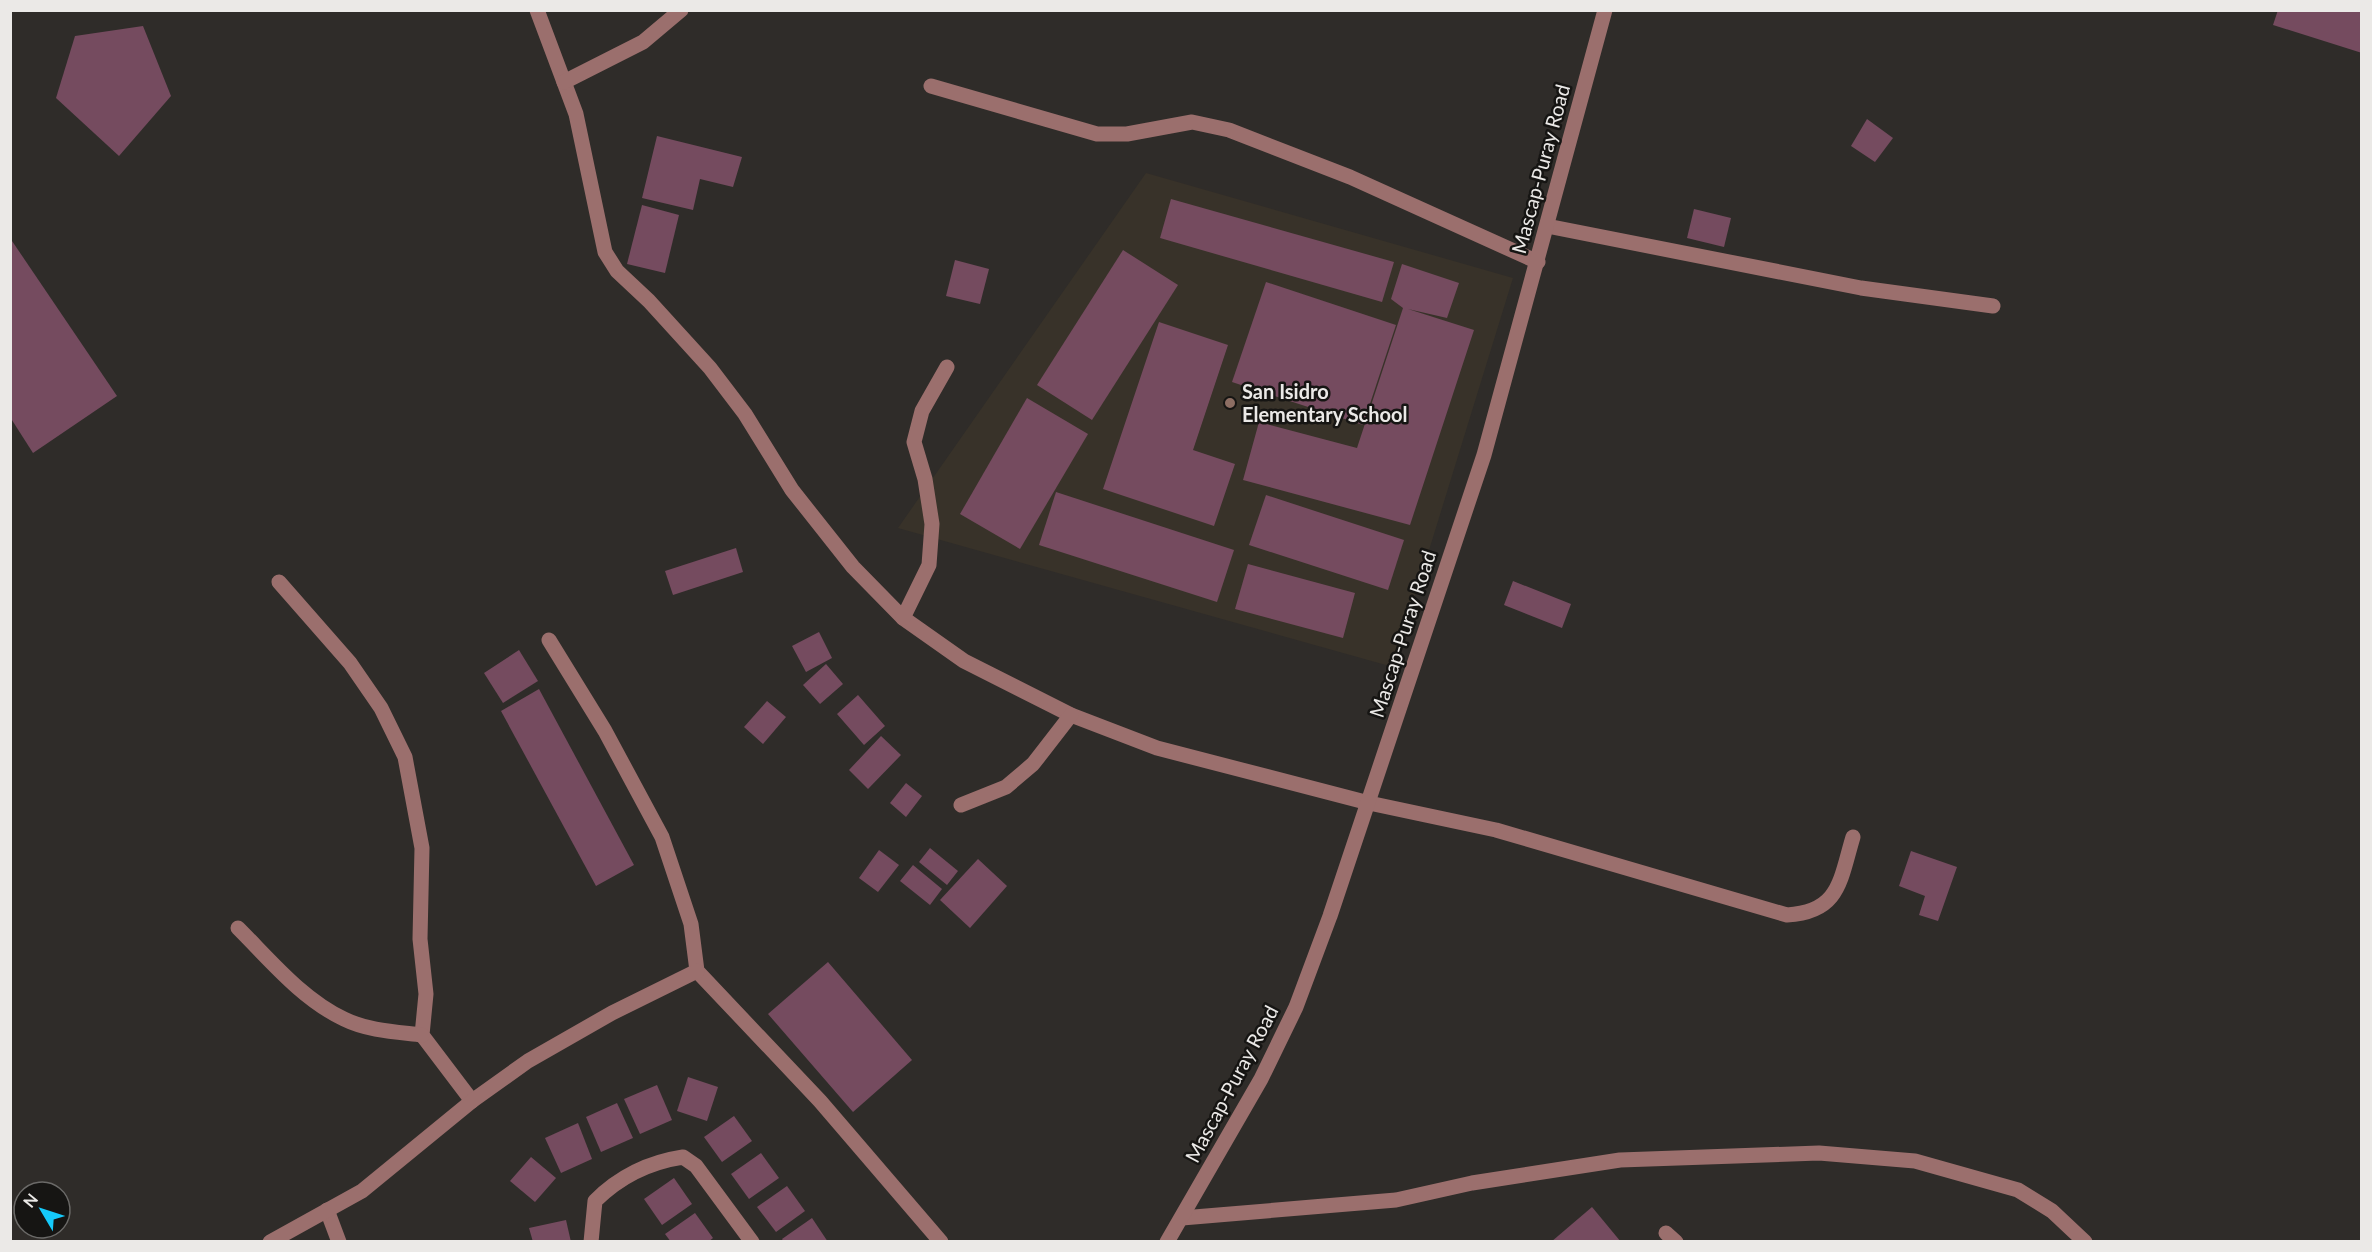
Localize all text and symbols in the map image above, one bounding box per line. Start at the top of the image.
street label: Mascap-Puray Road [1506,82,1574,256]
place label: San Isidro Elementary School [1242,379,1407,426]
marker: San Isidro Elementary School [1223,396,1237,410]
street label: Mascap-Puray Road [1364,547,1440,720]
street label: Mascap-Puray Road [1180,1001,1283,1166]
north arrow [12,1180,72,1240]
text: N [19,1189,41,1211]

